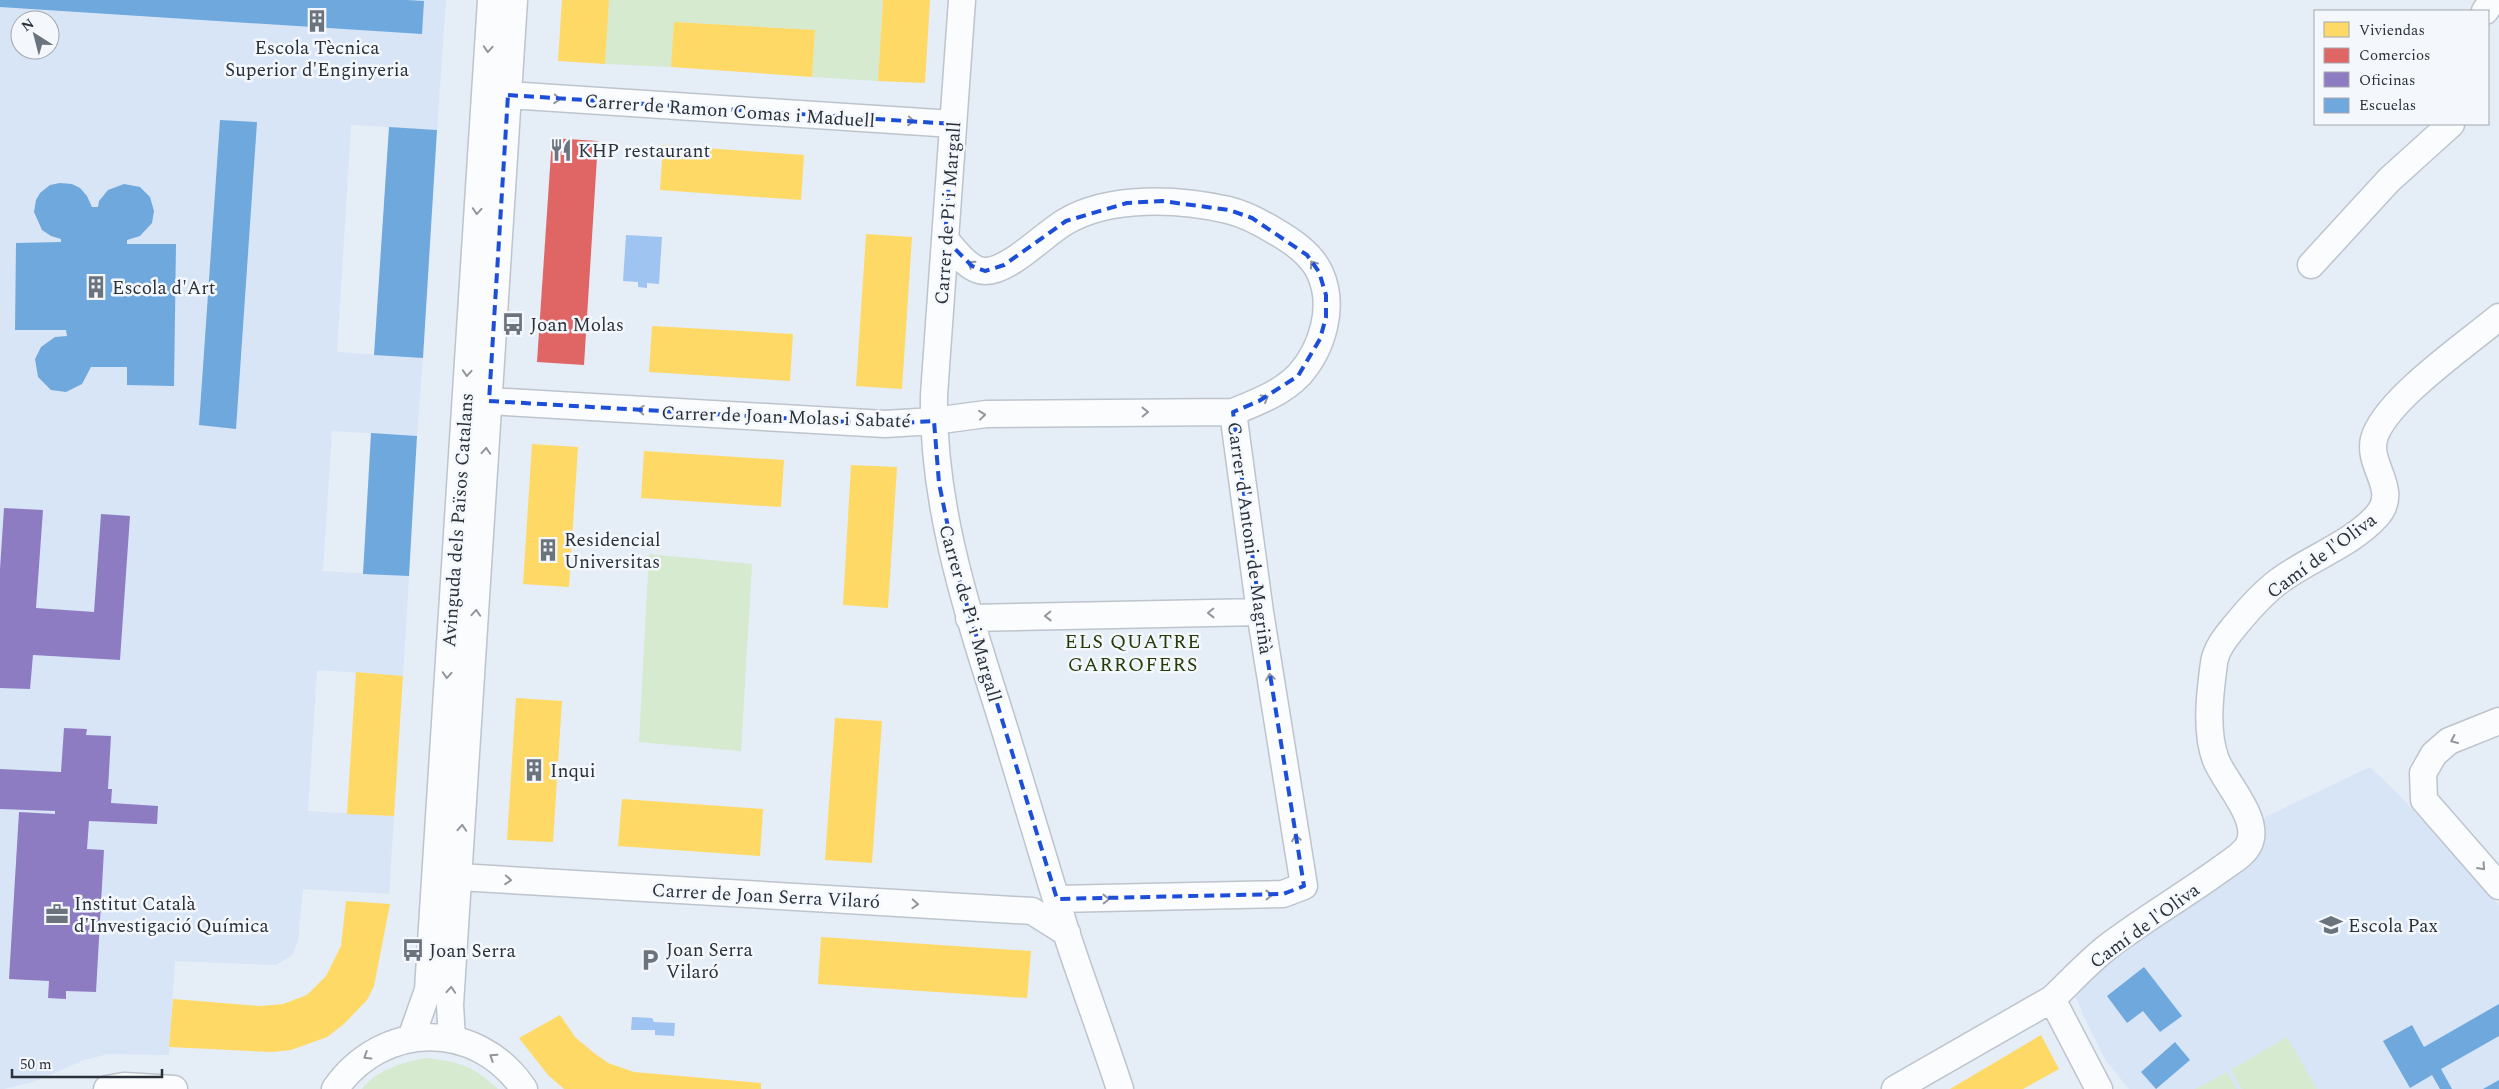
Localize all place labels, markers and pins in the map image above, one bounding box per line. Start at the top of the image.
building icon: Escola Tècnica Superior d'Enginyeria [304,8,330,34]
place label: Escola Tècnica Superior d'Enginyeria [225,34,410,85]
restaurant icon: KHP restaurant [548,137,574,163]
place label: KHP restaurant [578,137,710,166]
building icon: Escola d'Art [83,274,109,300]
place label: Escola d'Art [112,274,216,303]
bus stop icon: Joan Molas [500,311,526,337]
place label: Joan Molas [530,311,624,340]
place label: Residencial Universitas [564,526,661,577]
building icon: Residencial Universitas [535,537,561,563]
building icon: Inqui [521,757,547,783]
place label: Inqui [550,757,596,786]
place label: Institut Català d'Investigació Química [74,890,269,941]
office icon: Institut Català d'Investigació Química [44,901,70,927]
school or university icon: Escola Pax [2318,912,2344,938]
place label: Escola Pax [2348,912,2438,941]
place label: Joan Serra Vilaró [666,936,753,987]
bus stop icon: Joan Serra [400,937,426,963]
place label: Joan Serra [429,937,516,966]
parking icon: Joan Serra Vilaró [637,947,663,973]

